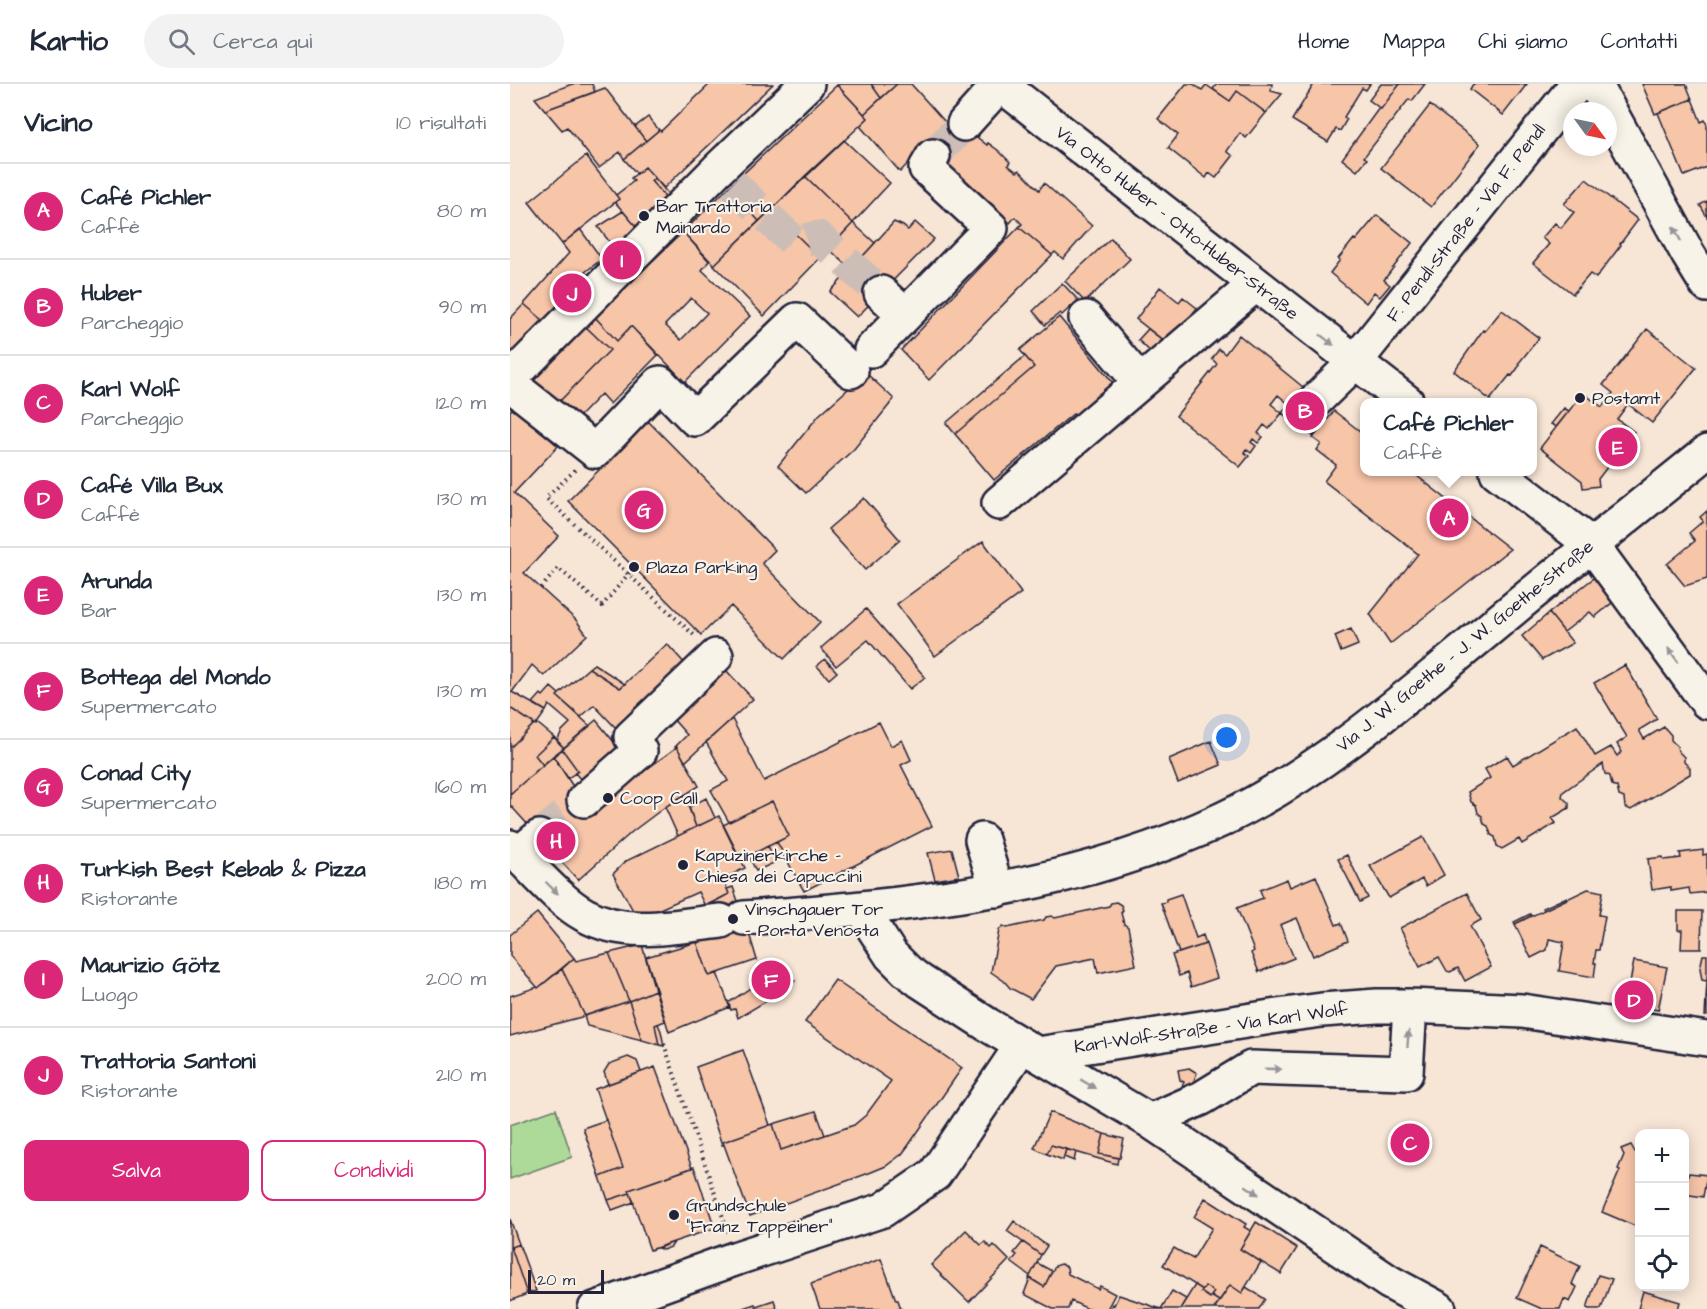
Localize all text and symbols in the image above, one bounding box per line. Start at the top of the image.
search box [144,14,564,68]
text: Kartio [30,22,108,61]
icon: search [165,25,198,58]
text: Cerca qui [213,26,312,57]
text: Home [1298,27,1350,56]
text: Mappa [1383,27,1445,56]
text: Chi siamo [1478,27,1567,56]
text: Contatti [1600,27,1677,56]
north arrow [1563,102,1617,156]
text: Vicino [24,105,92,141]
text: 10 risultati [396,109,486,137]
street label: F. Pendl-Straße - Via F. Pendl [1381,118,1551,327]
street label: Via Otto Huber - Otto-Huber-Straße [1050,120,1304,326]
text: Café Pichler [81,182,211,213]
place label: Bar Trattoria Mainardo [656,194,772,240]
text: A [37,197,50,225]
text: 80 m [437,197,486,225]
marker: Bar Trattoria Mainardo [637,209,651,223]
text: Caffè [81,213,140,241]
one-way arrow [1672,225,1682,242]
pin: I [602,238,642,282]
pin: J [552,270,592,316]
text: Huber [81,278,142,309]
text: B [36,293,51,321]
text: 90 m [438,293,486,321]
text: Parcheggio [81,309,183,337]
one-way arrow [1319,334,1335,347]
text: Karl Wolf [81,374,180,405]
place label: Postamt [1592,386,1661,411]
pin: B [1286,388,1324,434]
text: C [36,389,51,417]
text: 120 m [436,389,486,417]
marker: Postamt [1573,391,1587,405]
popup [1360,398,1537,476]
text: Parcheggio [81,405,183,433]
text: Café Pichler [1383,408,1514,439]
pin: E [1598,424,1638,470]
text: Caffè [1383,439,1442,467]
text: Café Villa Bux [81,470,223,501]
text: D [37,485,50,513]
text: 130 m [437,485,486,513]
pin: G [624,488,664,532]
pin: A [1430,496,1468,540]
text: Caffè [81,501,140,529]
street label: Via J. W. Goethe - J. W. Goethe-Straße [1331,534,1599,758]
place label: Plaza Parking [646,555,757,581]
marker: Plaza Parking [627,560,641,574]
text: Arunda [81,566,152,597]
text: E [38,581,49,609]
text: 130 m [437,581,486,609]
text: Bar [81,597,116,625]
one-way arrow [1667,647,1679,663]
text: Bottega del Mondo [81,662,271,693]
text: F [37,677,50,705]
text: 130 m [437,677,486,705]
text: Supermercato [81,693,217,721]
your location [1212,723,1241,752]
text: Conad City [81,758,191,789]
text: G [37,773,50,801]
text: 160 m [435,773,486,801]
place label: Coop Call [620,786,698,811]
text: Supermercato [81,789,217,817]
marker: Coop Call [601,791,615,805]
pin: H [536,818,576,864]
place label: Kapuzinerkirche - Chiesa dei Capuccini [695,843,862,889]
text: Turkish Best Kebab & Pizza [81,854,366,885]
marker: Kapuzinerkirche - Chiesa dei Capuccini [676,858,690,872]
text: H [37,869,50,897]
text: 180 m [434,869,486,897]
one-way arrow [544,880,558,894]
text: Ristorante [81,885,178,913]
place label: Vinschgauer Tor - Porta Venosta [745,897,883,943]
marker: Vinschgauer Tor - Porta Venosta [726,912,740,926]
text: Maurizio Götz [81,950,220,981]
pin: F [752,958,790,1002]
text: I [42,965,45,993]
text: 200 m [426,965,486,993]
pin: D [1614,978,1654,1022]
text: Luogo [81,981,138,1009]
street label: Karl-Wolf-Straße - Via Karl Wolf [1073,996,1350,1060]
one-way arrow [1403,1030,1412,1049]
text: Trattoria Santoni [81,1046,256,1077]
text: J [38,1061,49,1089]
text: 210 m [436,1061,486,1089]
one-way arrow [1264,1064,1283,1074]
text: Ristorante [81,1077,178,1105]
one-way arrow [1080,1078,1096,1089]
pin: C [1390,1120,1430,1166]
map controls [1635,1129,1689,1291]
button: + [1635,1129,1689,1183]
button: Salva [24,1140,249,1201]
button: Condividi [261,1140,486,1201]
button: − [1635,1183,1689,1237]
one-way arrow [1243,1184,1260,1195]
place label: Grundschule "Franz Tappeiner" [686,1193,833,1239]
marker: Grundschule "Franz Tappeiner" [667,1208,681,1222]
button: locate [1635,1237,1689,1291]
scale bar [528,1267,604,1294]
text: 20 m [537,1269,575,1291]

